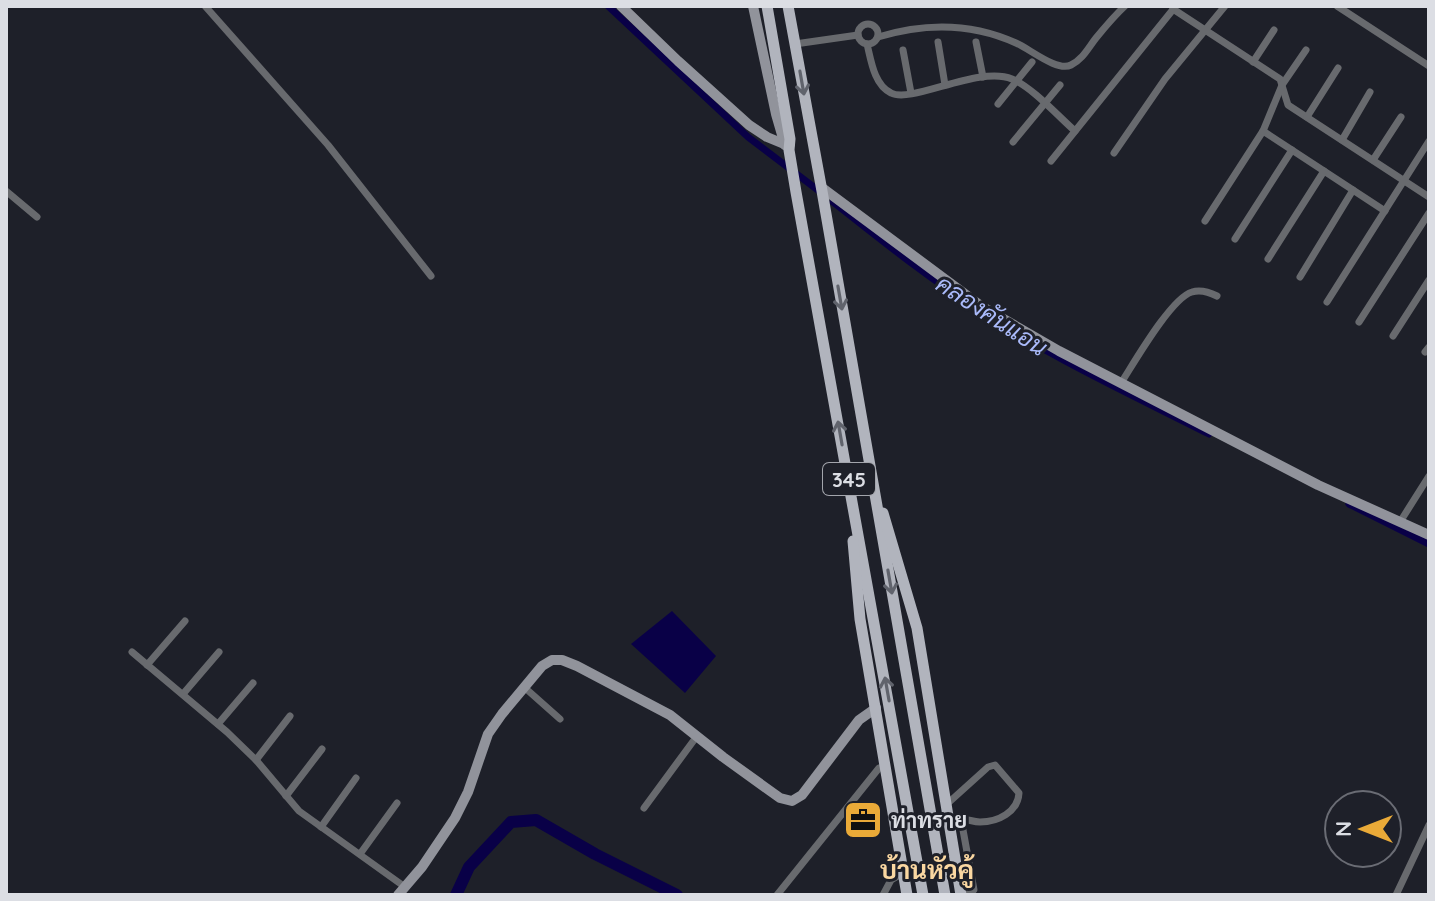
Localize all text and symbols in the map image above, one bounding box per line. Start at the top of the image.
one-way arrow [795,70,810,95]
water label: คลองคันแอน [931,268,1053,362]
one-way arrow [834,285,849,310]
one-way arrow [832,421,847,447]
road number: 345 [823,463,875,495]
one-way arrow [883,569,898,594]
one-way arrow [878,677,893,702]
north arrow [1323,789,1403,869]
office icon: ท่าทราย [842,799,884,841]
place label: ท่าทราย [891,806,967,834]
text: N [1329,821,1357,837]
district label: บ้านหัวคู้ [880,853,975,888]

